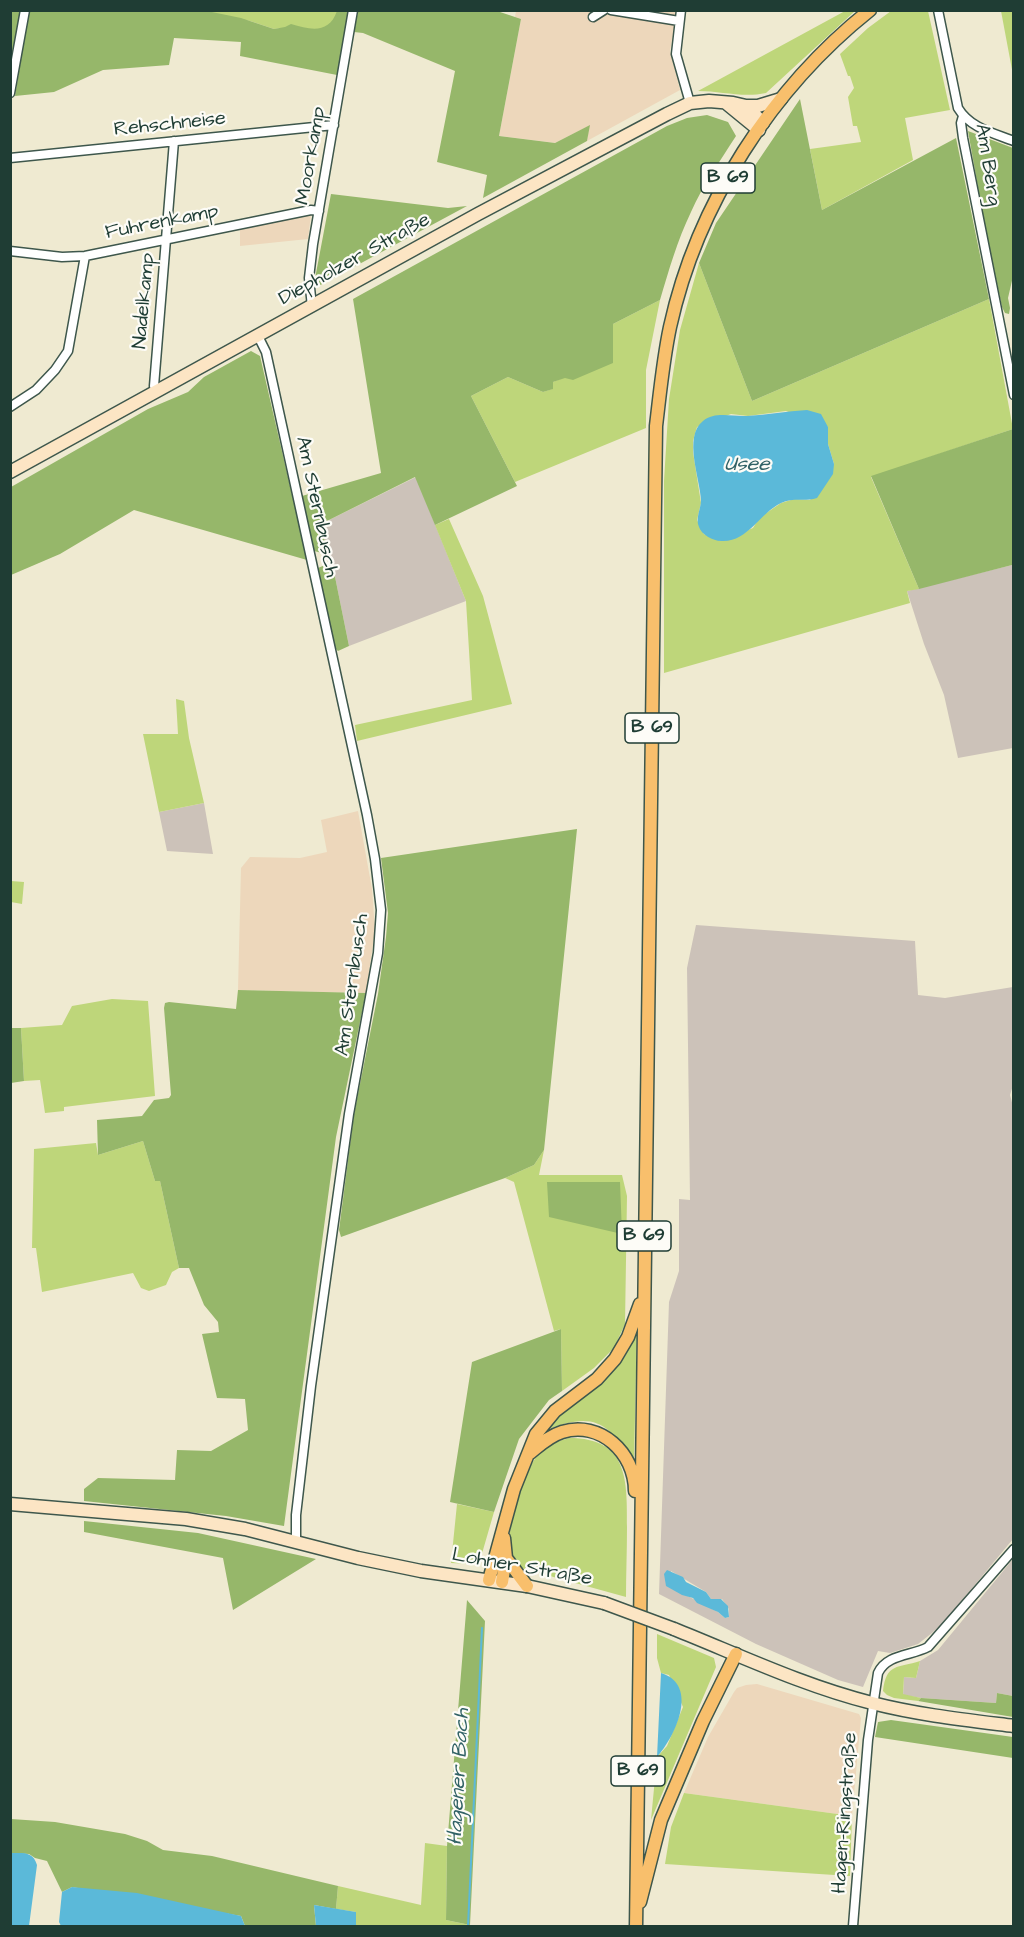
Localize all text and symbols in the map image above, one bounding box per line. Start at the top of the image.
street label: Moorkamp [292,105,332,207]
street label: Rehschneise [113,107,227,143]
street label: Am Berg [969,122,1005,208]
road number: B 69 [701,163,755,193]
street label: Fuhrenkamp [103,200,221,246]
street label: Diepholzer Straße [275,208,435,312]
street label: Nadelkamp [129,252,161,350]
street label: Am Sternbusch [289,434,343,580]
water label: Usee [724,453,770,479]
road number: B 69 [625,713,679,743]
street label: Am Sternbusch [331,912,375,1058]
road number: B 69 [617,1221,671,1251]
street label: Lohner Straße [450,1544,594,1592]
water label: Hagener Bach [444,1708,476,1846]
street label: Hagen-Ringstraße [828,1732,864,1894]
road number: B 69 [611,1756,665,1786]

